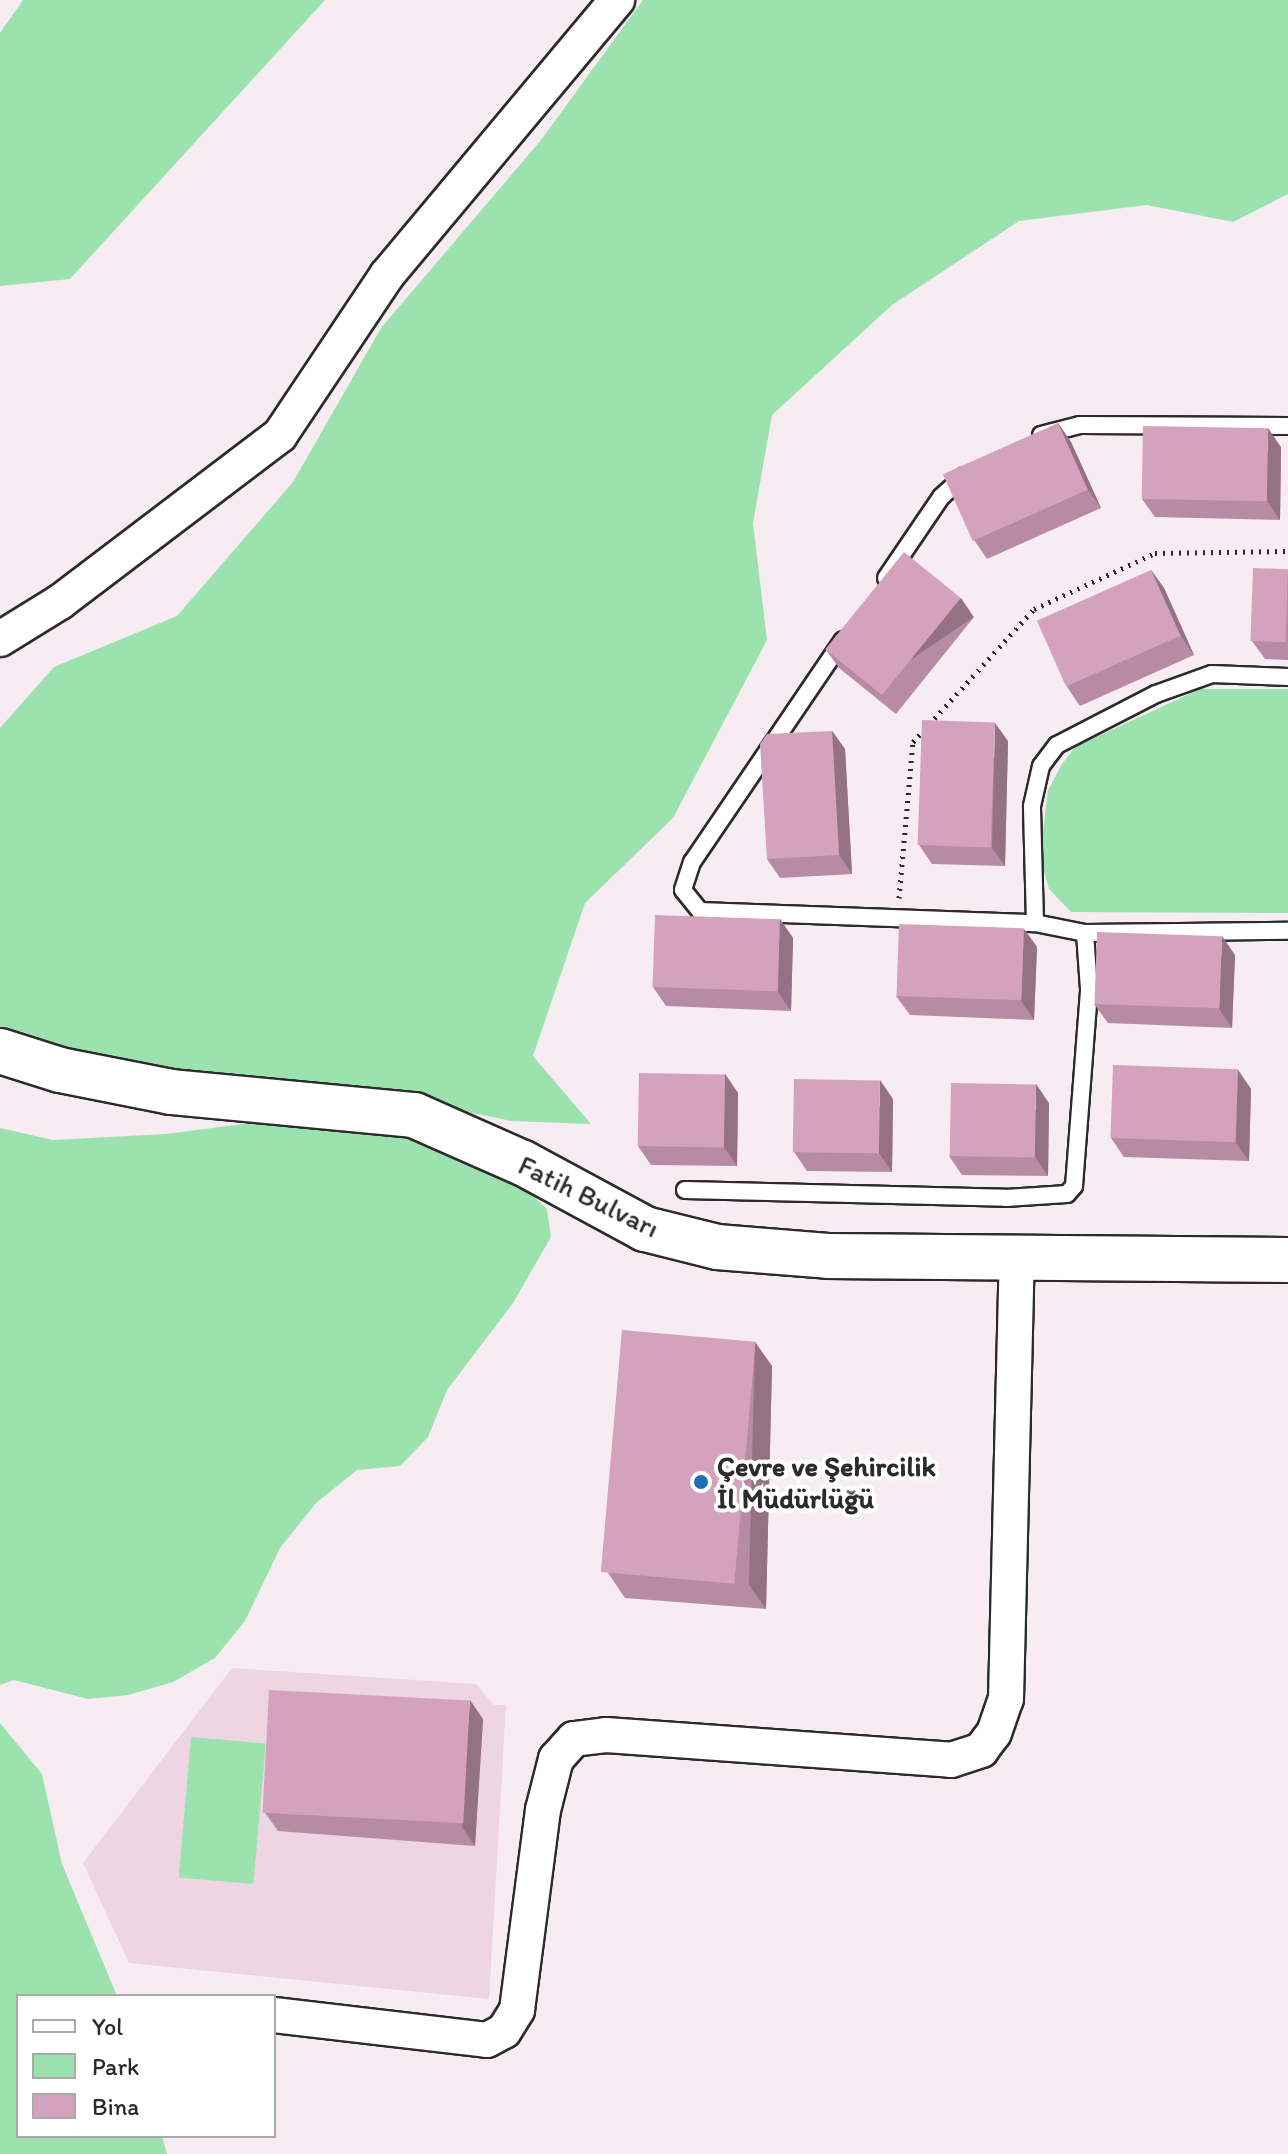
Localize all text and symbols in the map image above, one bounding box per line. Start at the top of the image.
street label: Fatih Bulvarı [513,1147,665,1245]
place label: Çevre ve Şehircilik İl Müdürlüğü [717,1449,936,1515]
marker: Çevre ve Şehircilik İl Müdürlüğü [692,1473,710,1491]
legend [16,1994,276,2138]
text: Yol [92,2012,123,2041]
text: Park [92,2052,139,2081]
text: Bina [92,2092,139,2121]

